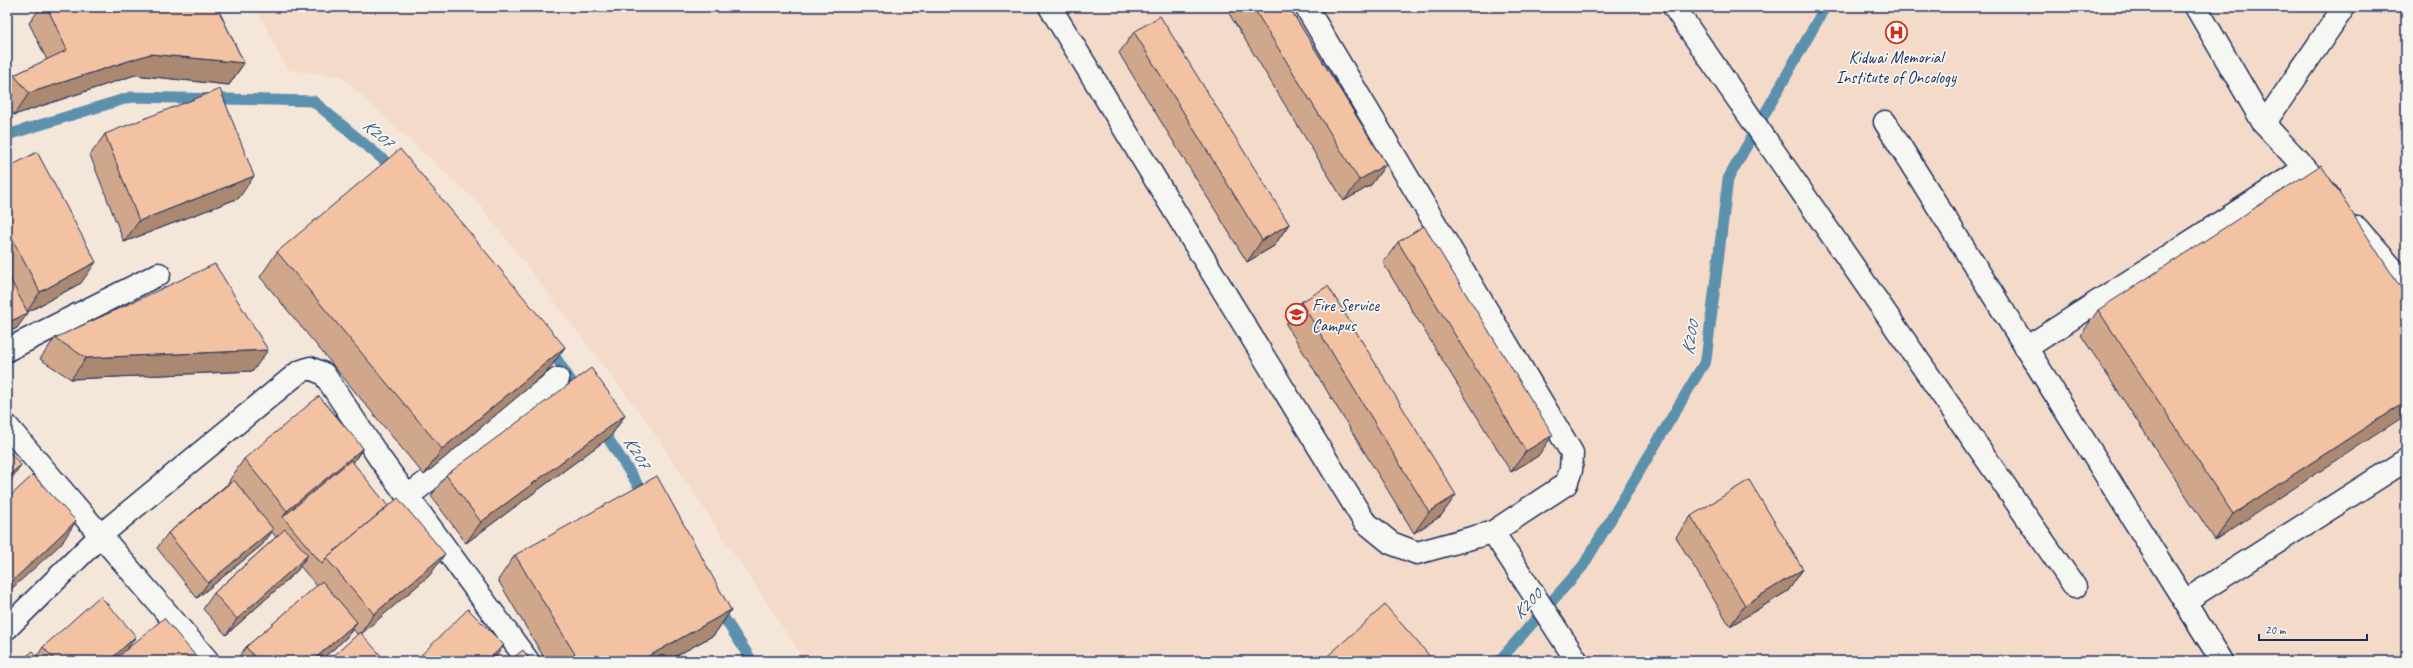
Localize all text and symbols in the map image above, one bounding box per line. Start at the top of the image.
hospital icon: Kidwai Memorial Institute of Oncology [1883,20,1909,46]
place label: Kidwai Memorial Institute of Oncology [1836,47,1957,88]
water label: K207 [358,114,401,155]
place label: Fire Service Campus [1312,295,1381,336]
school or university icon: Fire Service Campus [1284,302,1310,328]
water label: K200 [1676,316,1704,356]
water label: K207 [619,432,657,475]
water label: K200 [1508,581,1549,624]
scale bar [2259,616,2367,642]
text: 20 m [2265,622,2287,638]

